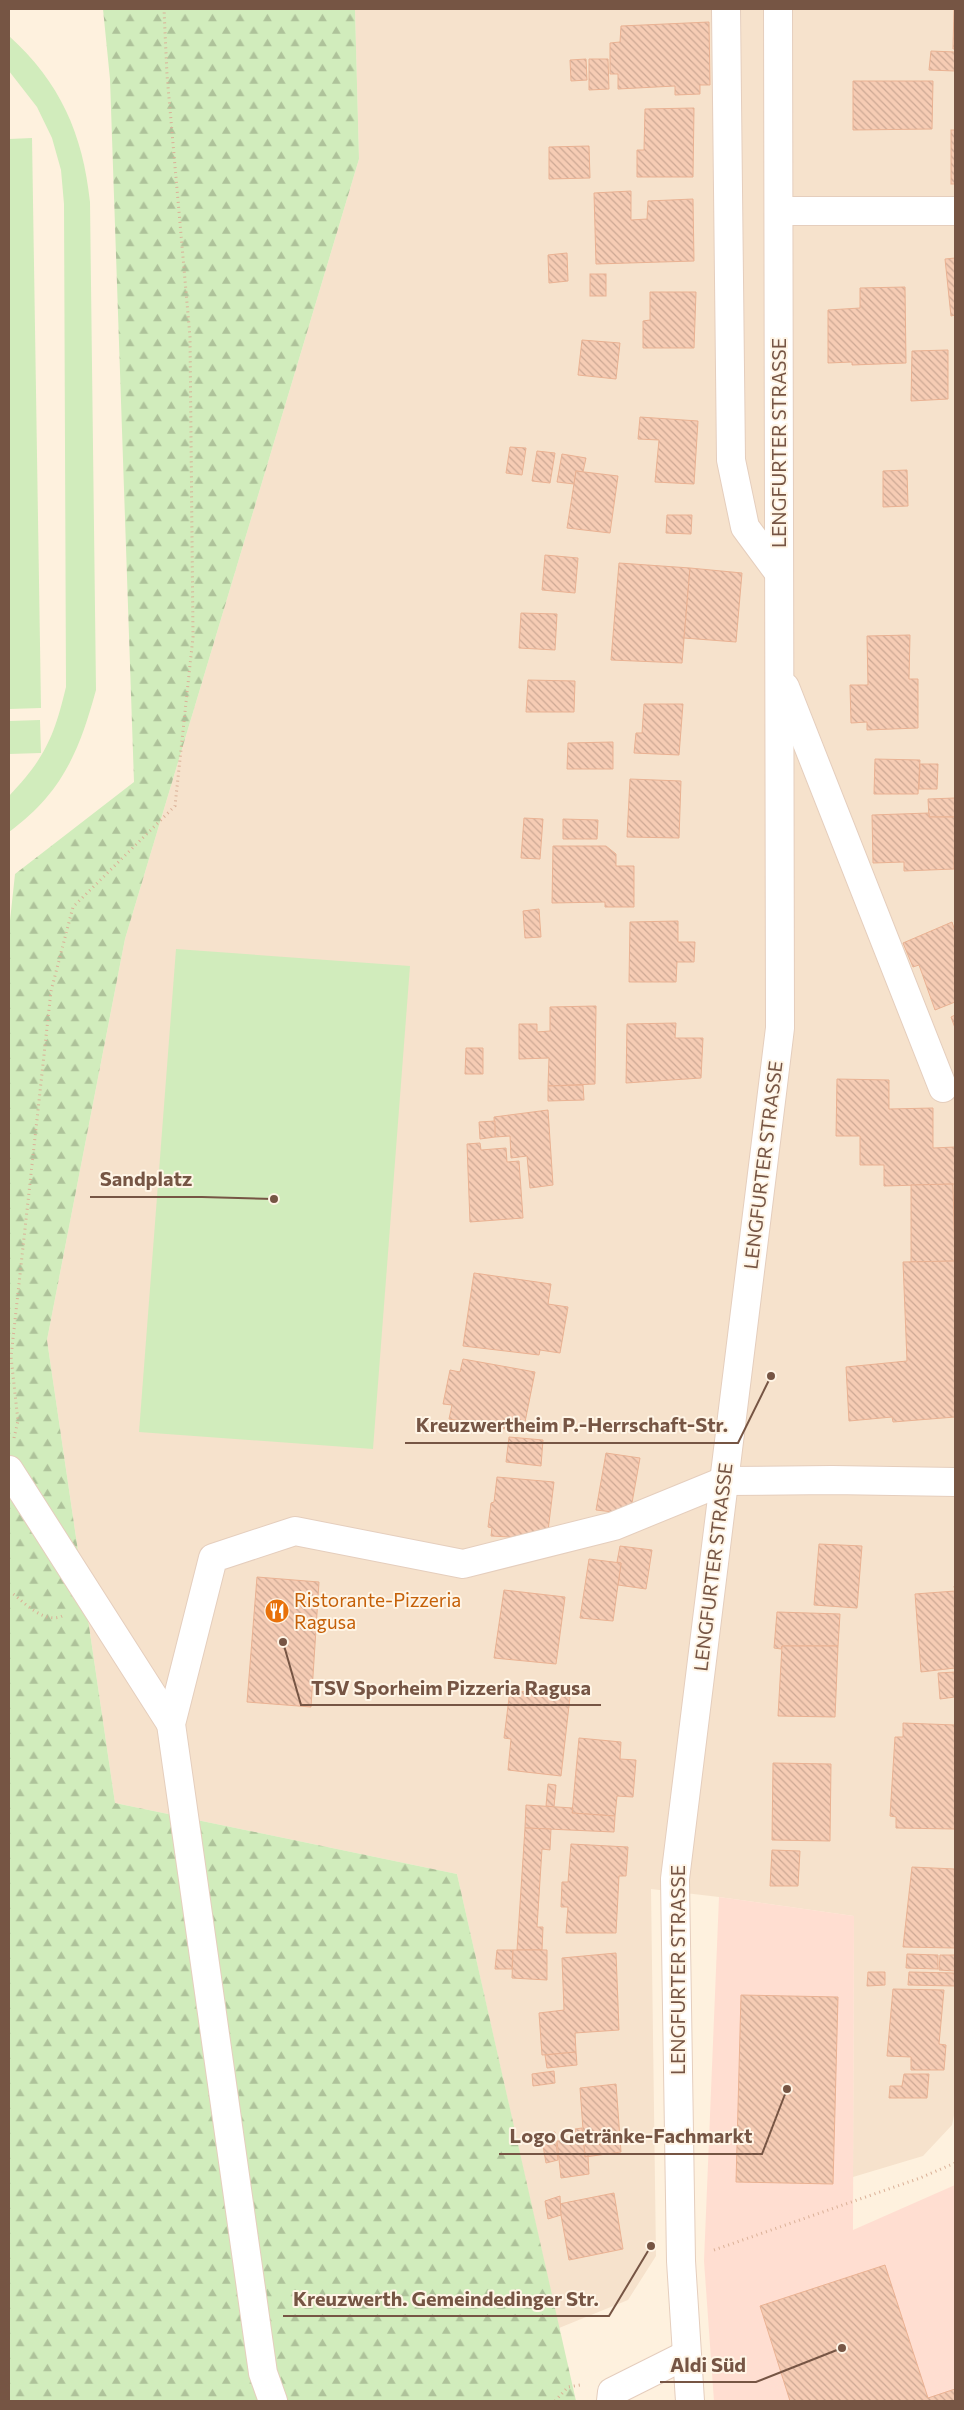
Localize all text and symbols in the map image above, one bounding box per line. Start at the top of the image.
street label: LENGFURTER STRASSE [767,338,790,548]
street label: LENGFURTER STRASSE [738,1059,787,1270]
callout: Sandplatz [90,1162,202,1197]
text: Sandplatz [100,1166,192,1190]
callout: Kreuzwertheim P.-Herrschaft-Str. [405,1408,738,1443]
text: Kreuzwertheim P.-Herrschaft-Str. [416,1412,728,1436]
street label: LENGFURTER STRASSE [688,1461,737,1672]
place label: Ristorante-Pizzeria Ragusa [294,1588,461,1633]
restaurant icon: Ristorante-Pizzeria Ragusa [264,1598,290,1624]
callout: TSV Sporheim Pizzeria Ragusa [301,1670,601,1705]
text: TSV Sporheim Pizzeria Ragusa [311,1675,591,1699]
street label: LENGFURTER STRASSE [666,1865,689,2075]
callout: Logo Getränke-Fachmarkt [499,2119,762,2154]
text: Logo Getränke-Fachmarkt [510,2123,752,2147]
callout: Kreuzwerth. Gemeindedinger Str. [283,2281,609,2316]
text: Kreuzwerth. Gemeindedinger Str. [293,2286,599,2310]
callout: Aldi Süd [660,2347,756,2382]
text: Aldi Süd [670,2352,746,2376]

